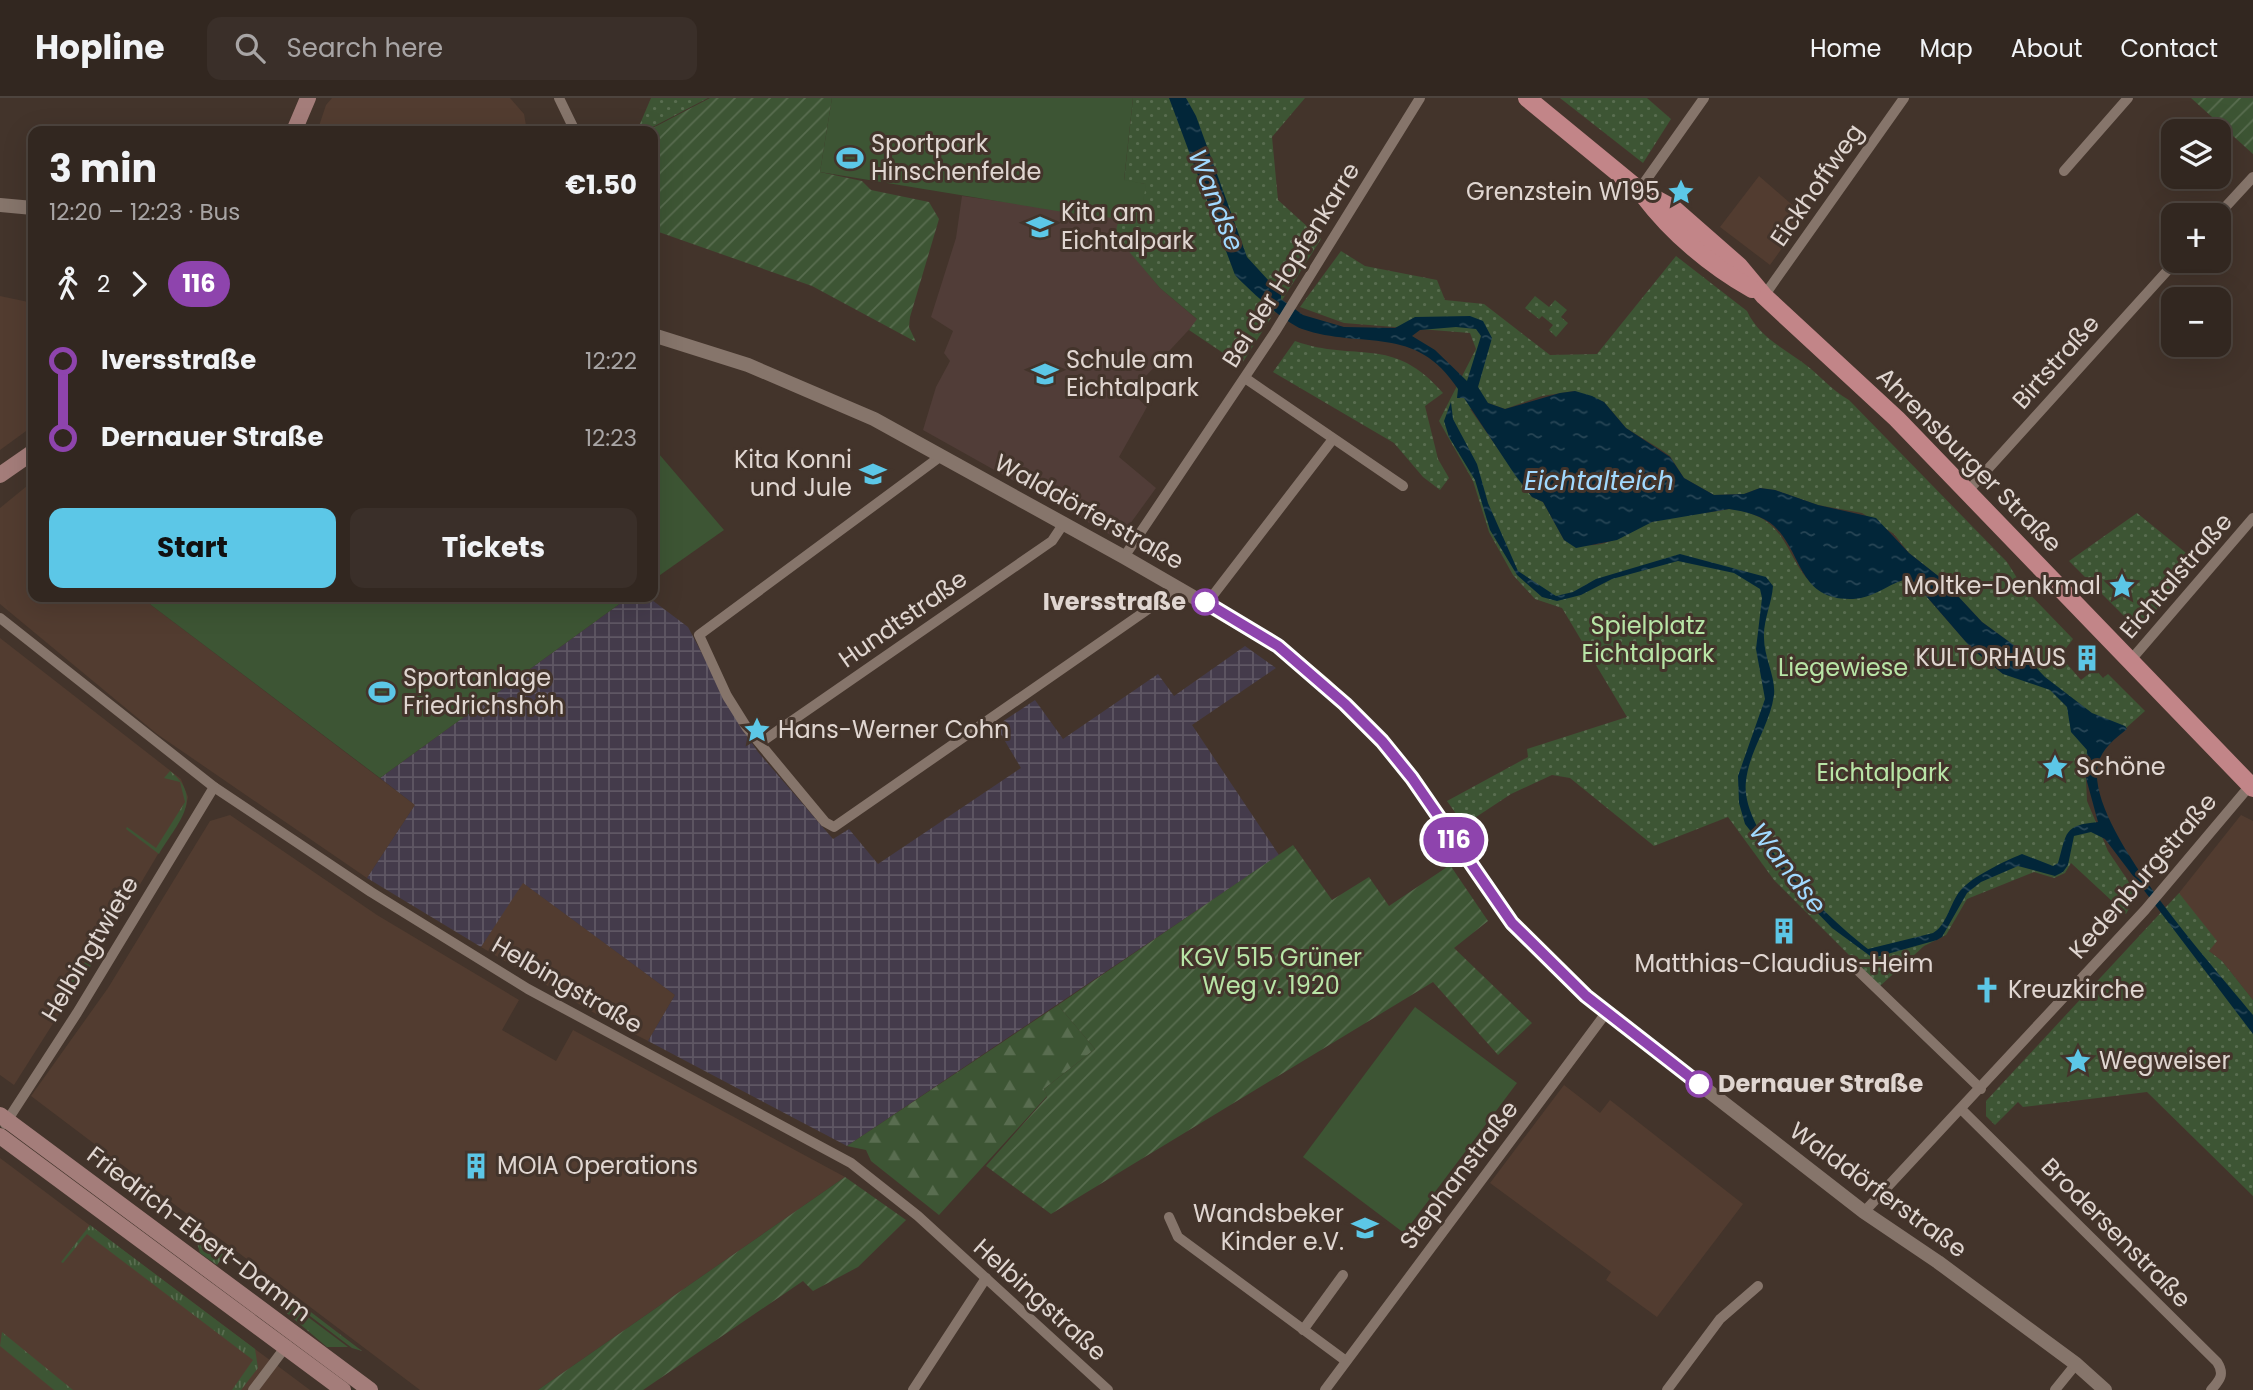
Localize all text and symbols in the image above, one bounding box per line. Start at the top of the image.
search box [207,17,697,80]
text: Hopline [35,24,165,71]
icon: search [231,29,269,67]
text: Search here [287,30,443,66]
text: Home [1810,32,1882,65]
text: Map [1920,32,1973,65]
text: About [2011,32,2082,65]
text: Contact [2120,32,2218,65]
street label: Eickhoffweg [1762,117,1871,253]
map controls [2161,119,2231,357]
button: layers [2161,119,2231,189]
place label: Sportpark Hinschenfelde [871,127,1041,188]
text: 3 min [49,142,157,195]
sports icon: Sportpark Hinschenfelde [835,143,865,173]
water label: Wandse [1179,144,1253,256]
street label: Bei der Hopfenkarre [1214,156,1367,374]
text: €1.50 [565,167,637,203]
place label: Grenzstein W195 [1466,175,1660,208]
place icon: Grenzstein W195 [1666,177,1696,207]
text: 12:20 – 12:23 · Bus [49,196,240,228]
place label: Kita am Eichtalpark [1061,196,1194,257]
button: + [2161,203,2231,273]
school or university icon: Kita am Eichtalpark [1025,212,1055,242]
icon: walk [49,265,87,303]
icon: forward [120,265,158,303]
text: 116 [182,267,216,300]
text: 2 [97,268,110,300]
button: − [2161,287,2231,357]
street label: Birtstraße [2005,308,2107,416]
text: Iversstraße [101,342,256,378]
place label: Schule am Eichtalpark [1066,343,1199,404]
text: 12:22 [585,345,637,377]
school or university icon: Schule am Eichtalpark [1030,359,1060,389]
street label: Ahrensburger Straße [1869,360,2069,560]
text: Dernauer Straße [101,419,324,455]
text: 12:23 [585,422,637,454]
place label: Kita Konni und Jule [734,443,852,504]
street label: Walddörferstraße [989,446,1190,577]
school or university icon: Kita Konni und Jule [858,459,888,489]
water label: Eichtalteich [1524,463,1674,499]
street label: Eichtalstraße [2112,506,2239,646]
button: Start [49,508,336,588]
button: Tickets [350,508,637,588]
street label: Hundtstraße [832,562,974,675]
place label: Moltke-Denkmal [1903,569,2101,602]
place icon: Moltke-Denkmal [2107,571,2137,601]
place label: Iversstraße [1043,585,1186,618]
marker: Iversstraße [1192,589,1218,615]
park label: Spielplatz Eichtalpark [1582,609,1715,670]
place label: KULTORHAUS [1916,641,2066,674]
building icon: KULTORHAUS [2072,643,2102,673]
park label: Liegewiese [1778,651,1908,684]
place label: Sportanlage Friedrichshöh [403,661,564,722]
sports icon: Sportanlage Friedrichshöh [367,677,397,707]
place label: Hans-Werner Cohn [778,713,1009,746]
place icon: Hans-Werner Cohn [742,715,772,745]
place label: Schöne [2076,750,2166,783]
place icon: Schöne [2040,752,2070,782]
park label: Eichtalpark [1817,756,1950,789]
street label: Kedenburgstraße [2061,786,2224,966]
water label: Wandse [1741,815,1835,921]
line badge: 116 [1414,817,1494,863]
text: 116 [1437,823,1471,856]
street label: Helbingtwiete [33,870,146,1027]
building icon: Matthias-Claudius-Heim [1769,916,1799,946]
street label: Helbingstraße [486,928,649,1041]
park label: KGV 515 Grüner Weg v. 1920 [1180,941,1362,1002]
place label: Matthias-Claudius-Heim [1635,947,1933,980]
place label: Kreuzkirche [2008,973,2145,1006]
church icon: Kreuzkirche [1972,975,2002,1005]
place label: Wegweiser [2099,1044,2230,1077]
place icon: Wegweiser [2063,1046,2093,1076]
place label: Dernauer Straße [1718,1067,1924,1100]
marker: Dernauer Straße [1686,1071,1712,1097]
street label: Stephanstraße [1392,1093,1526,1256]
street label: Walddörferstraße [1783,1114,1974,1265]
street label: Friedrich-Ebert-Damm [80,1138,318,1329]
place label: MOIA Operations [497,1149,698,1182]
street label: Brodersenstraße [2034,1150,2199,1315]
building icon: MOIA Operations [461,1151,491,1181]
place label: Wandsbeker Kinder e.V. [1193,1197,1344,1258]
school or university icon: Wandsbeker Kinder e.V. [1350,1213,1380,1243]
street label: Helbingstraße [967,1231,1114,1368]

